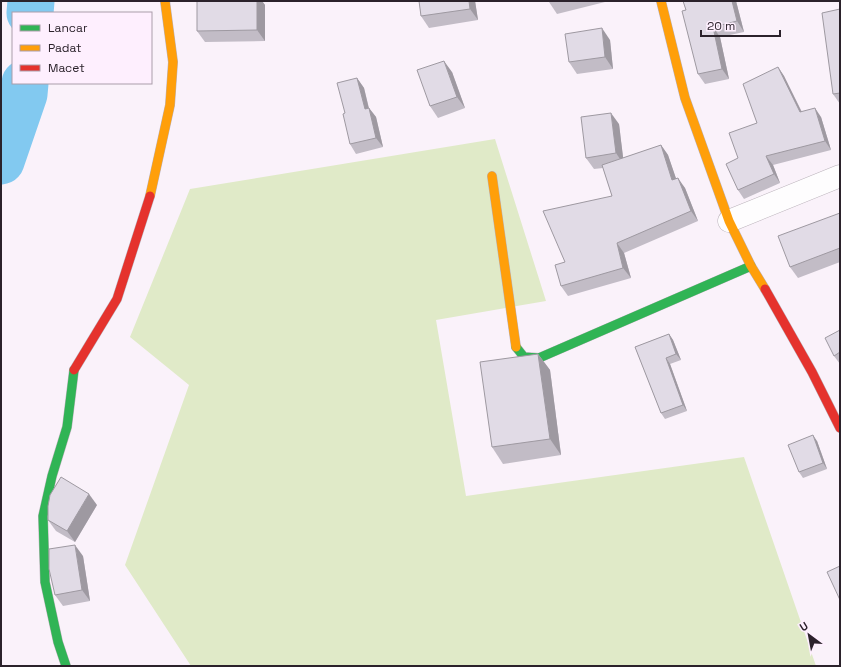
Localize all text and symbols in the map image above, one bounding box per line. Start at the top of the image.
legend [12,12,152,84]
scale bar [701,12,780,38]
text: 20 m [707,18,735,34]
text: Lancar [48,20,88,36]
text: Padat [48,40,82,56]
text: Macet [48,60,85,76]
north arrow [789,615,829,655]
text: U [797,619,811,634]

